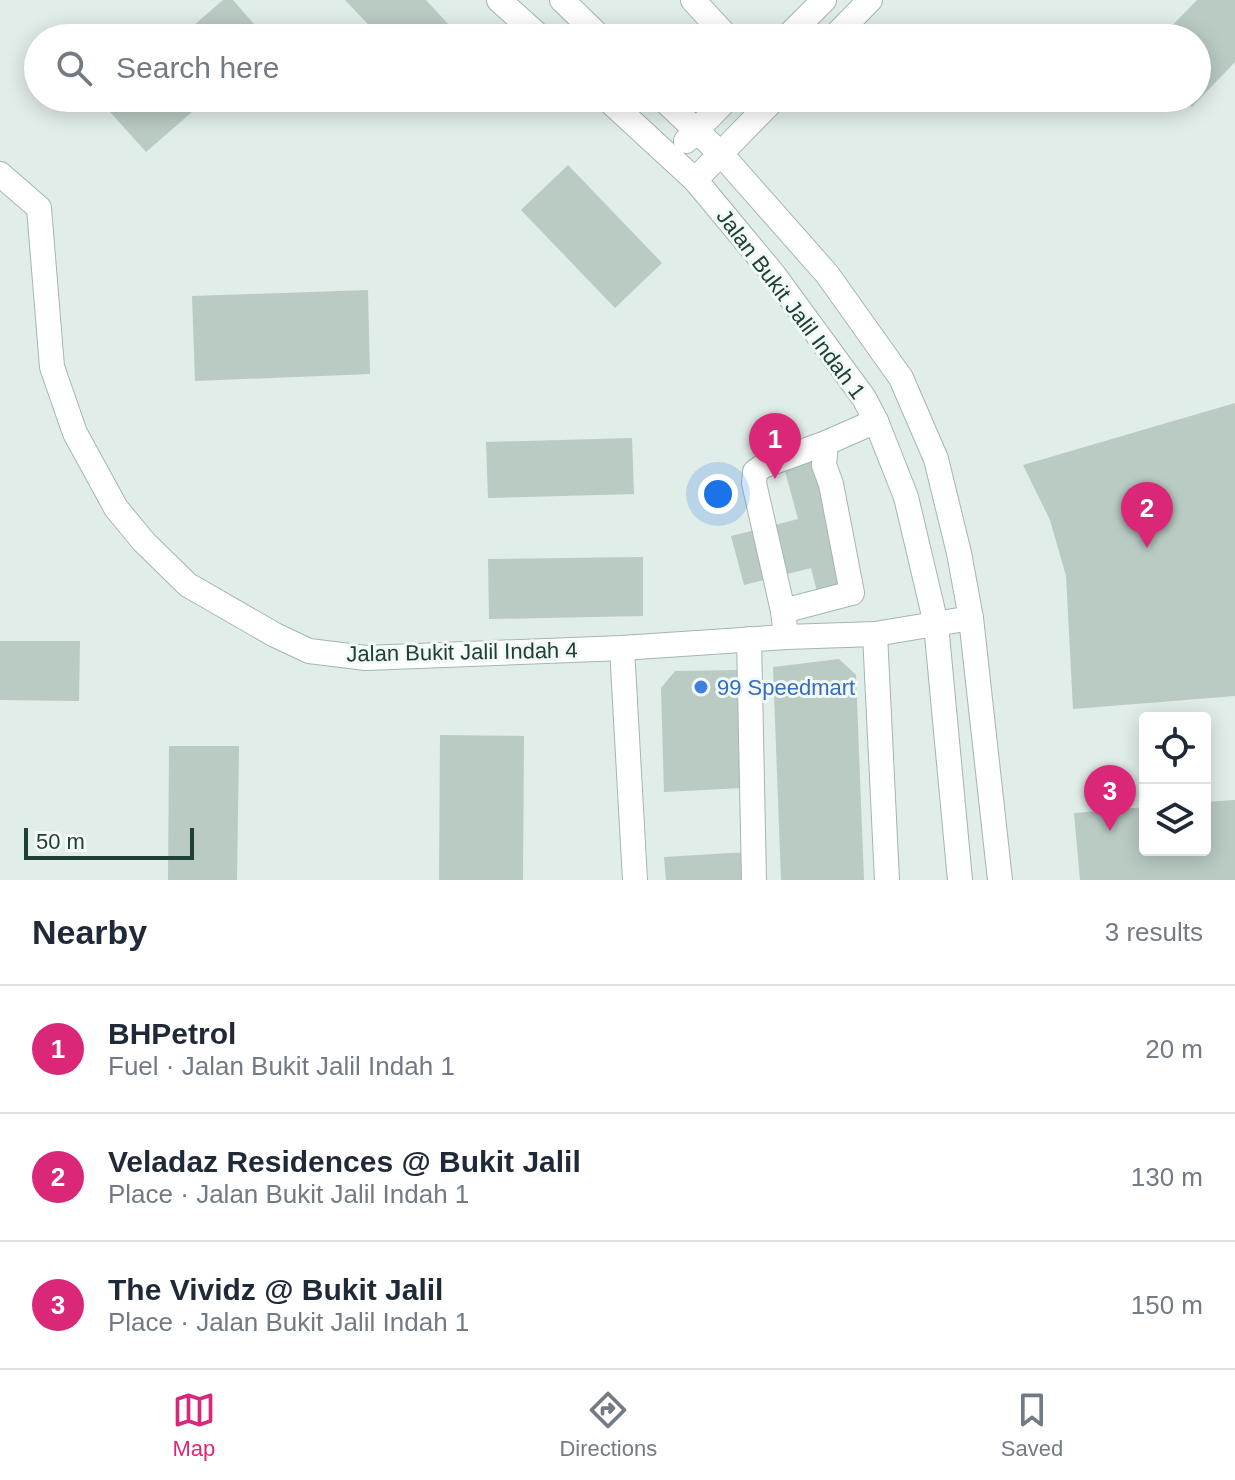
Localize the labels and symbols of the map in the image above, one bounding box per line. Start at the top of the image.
street label: Jalan Bukit Jalil Indah 1 [711,204,871,404]
pin: 1 [749,413,801,479]
your location [698,474,738,514]
pin: 2 [1121,482,1173,548]
street label: Jalan Bukit Jalil Indah 4 [346,637,578,667]
place label: 99 Speedmart [717,675,855,700]
marker: 99 Speedmart [692,678,710,696]
pin: 3 [1084,765,1136,831]
scale bar [24,824,194,860]

